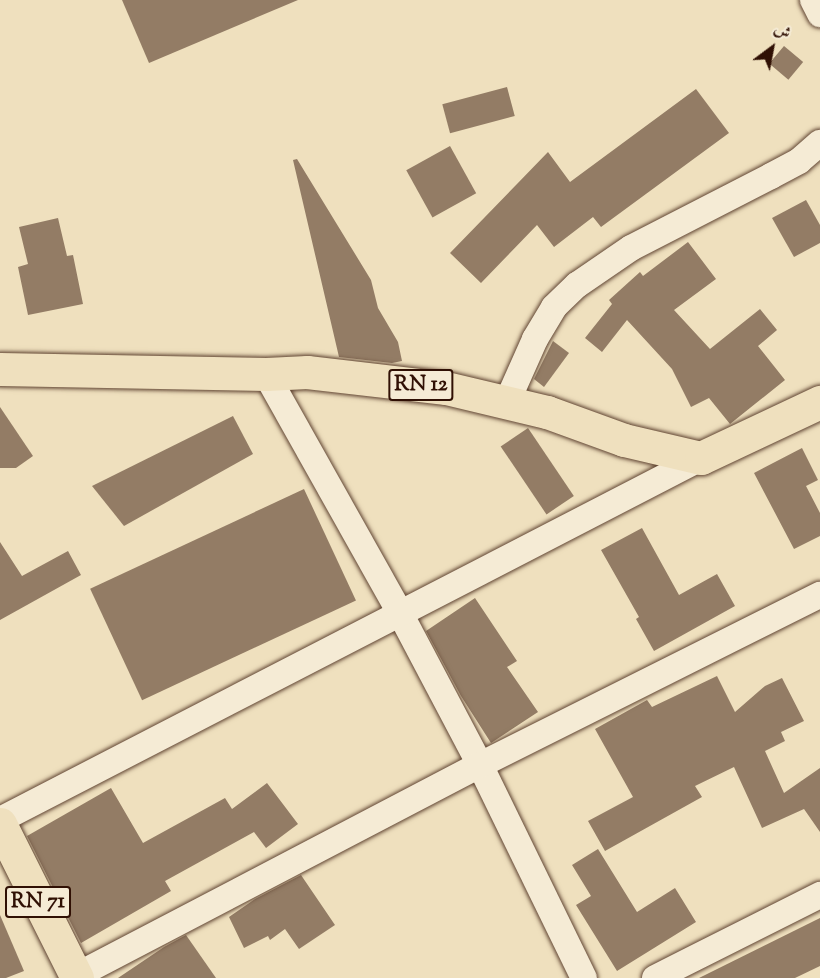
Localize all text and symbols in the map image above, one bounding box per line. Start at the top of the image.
north arrow [742,18,802,78]
text: ش [769,18,795,46]
road number: RN 12 [388,367,454,403]
road number: RN 71 [5,884,71,920]

